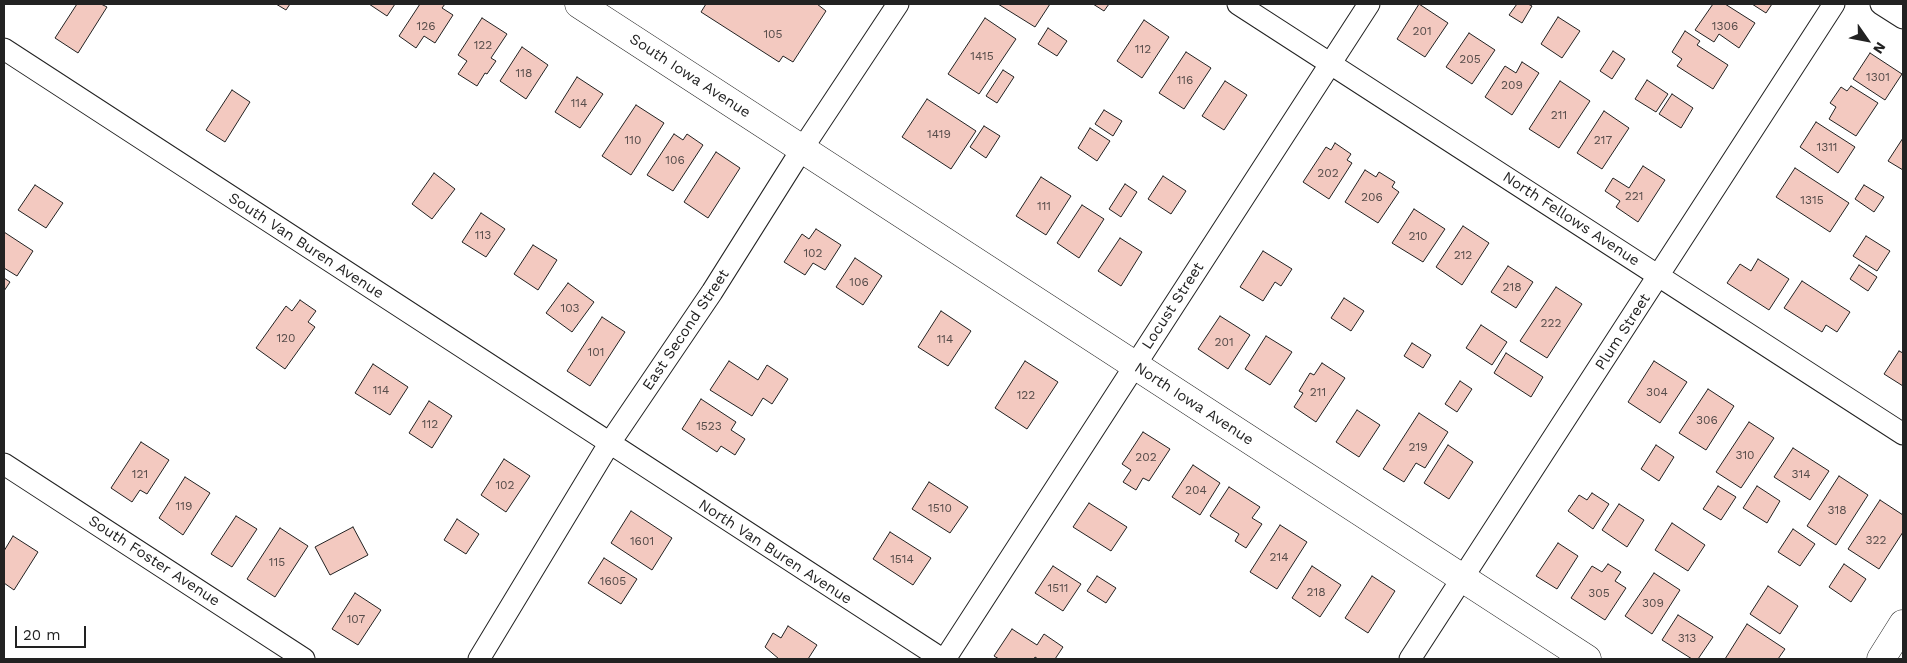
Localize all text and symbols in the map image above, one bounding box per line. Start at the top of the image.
north arrow [1842,15,1892,65]
house number: 126 [417,19,435,33]
house number: 1306 [1712,19,1738,33]
house number: 201 [1412,24,1432,38]
house number: 105 [763,27,783,41]
street label: South Iowa Avenue [626,30,754,122]
house number: 122 [474,38,492,52]
text: N [1870,39,1889,57]
house number: 112 [1135,42,1151,56]
house number: 1415 [970,49,994,63]
house number: 205 [1459,52,1481,66]
house number: 118 [516,66,532,80]
house number: 1301 [1866,70,1890,84]
house number: 116 [1177,73,1193,87]
house number: 209 [1501,78,1523,92]
house number: 114 [571,96,587,110]
house number: 211 [1551,108,1567,122]
house number: 1419 [927,127,951,141]
house number: 110 [625,133,641,147]
house number: 217 [1594,133,1612,147]
house number: 1311 [1816,140,1838,154]
house number: 106 [665,153,685,167]
house number: 202 [1317,166,1339,180]
street label: North Fellows Avenue [1499,168,1643,270]
street label: South Van Buren Avenue [225,189,387,303]
house number: 221 [1625,189,1643,203]
house number: 206 [1361,190,1383,204]
house number: 1315 [1800,193,1824,207]
house number: 111 [1037,199,1051,213]
house number: 113 [475,228,491,242]
house number: 210 [1408,229,1428,243]
house number: 102 [803,246,823,260]
house number: 212 [1454,248,1472,262]
street label: Locust Street [1138,259,1208,353]
street label: East Second Street [639,266,733,394]
house number: 106 [849,275,869,289]
house number: 218 [1502,280,1522,294]
street label: Plum Street [1592,290,1654,374]
house number: 103 [561,301,579,315]
house number: 222 [1541,316,1561,330]
house number: 120 [276,331,296,345]
house number: 114 [937,332,953,346]
house number: 201 [1214,335,1234,349]
house number: 101 [588,345,604,359]
street label: North Iowa Avenue [1131,359,1257,449]
house number: 114 [373,383,389,397]
house number: 211 [1310,385,1326,399]
house number: 304 [1646,385,1668,399]
house number: 122 [1017,388,1035,402]
house number: 306 [1696,413,1718,427]
house number: 112 [422,417,438,431]
house number: 1523 [696,419,722,433]
house number: 219 [1408,440,1428,454]
house number: 310 [1735,448,1755,462]
house number: 202 [1135,450,1157,464]
house number: 121 [132,467,148,481]
house number: 314 [1791,467,1811,481]
house number: 102 [495,478,515,492]
house number: 204 [1185,483,1207,497]
street label: North Van Buren Avenue [695,496,855,608]
house number: 119 [176,499,192,513]
house number: 1510 [928,501,952,515]
house number: 318 [1827,503,1847,517]
street label: South Foster Avenue [85,512,223,610]
house number: 322 [1866,533,1886,547]
house number: 1601 [630,534,654,548]
house number: 214 [1269,550,1289,564]
house number: 1514 [890,552,914,566]
house number: 115 [269,555,285,569]
house number: 1605 [600,574,626,588]
house number: 1511 [1047,581,1069,595]
house number: 218 [1306,585,1326,599]
house number: 305 [1588,586,1610,600]
house number: 309 [1642,596,1664,610]
house number: 107 [347,612,365,626]
scale bar [18,616,89,648]
text: 20 m [23,626,61,644]
house number: 313 [1678,631,1696,645]

